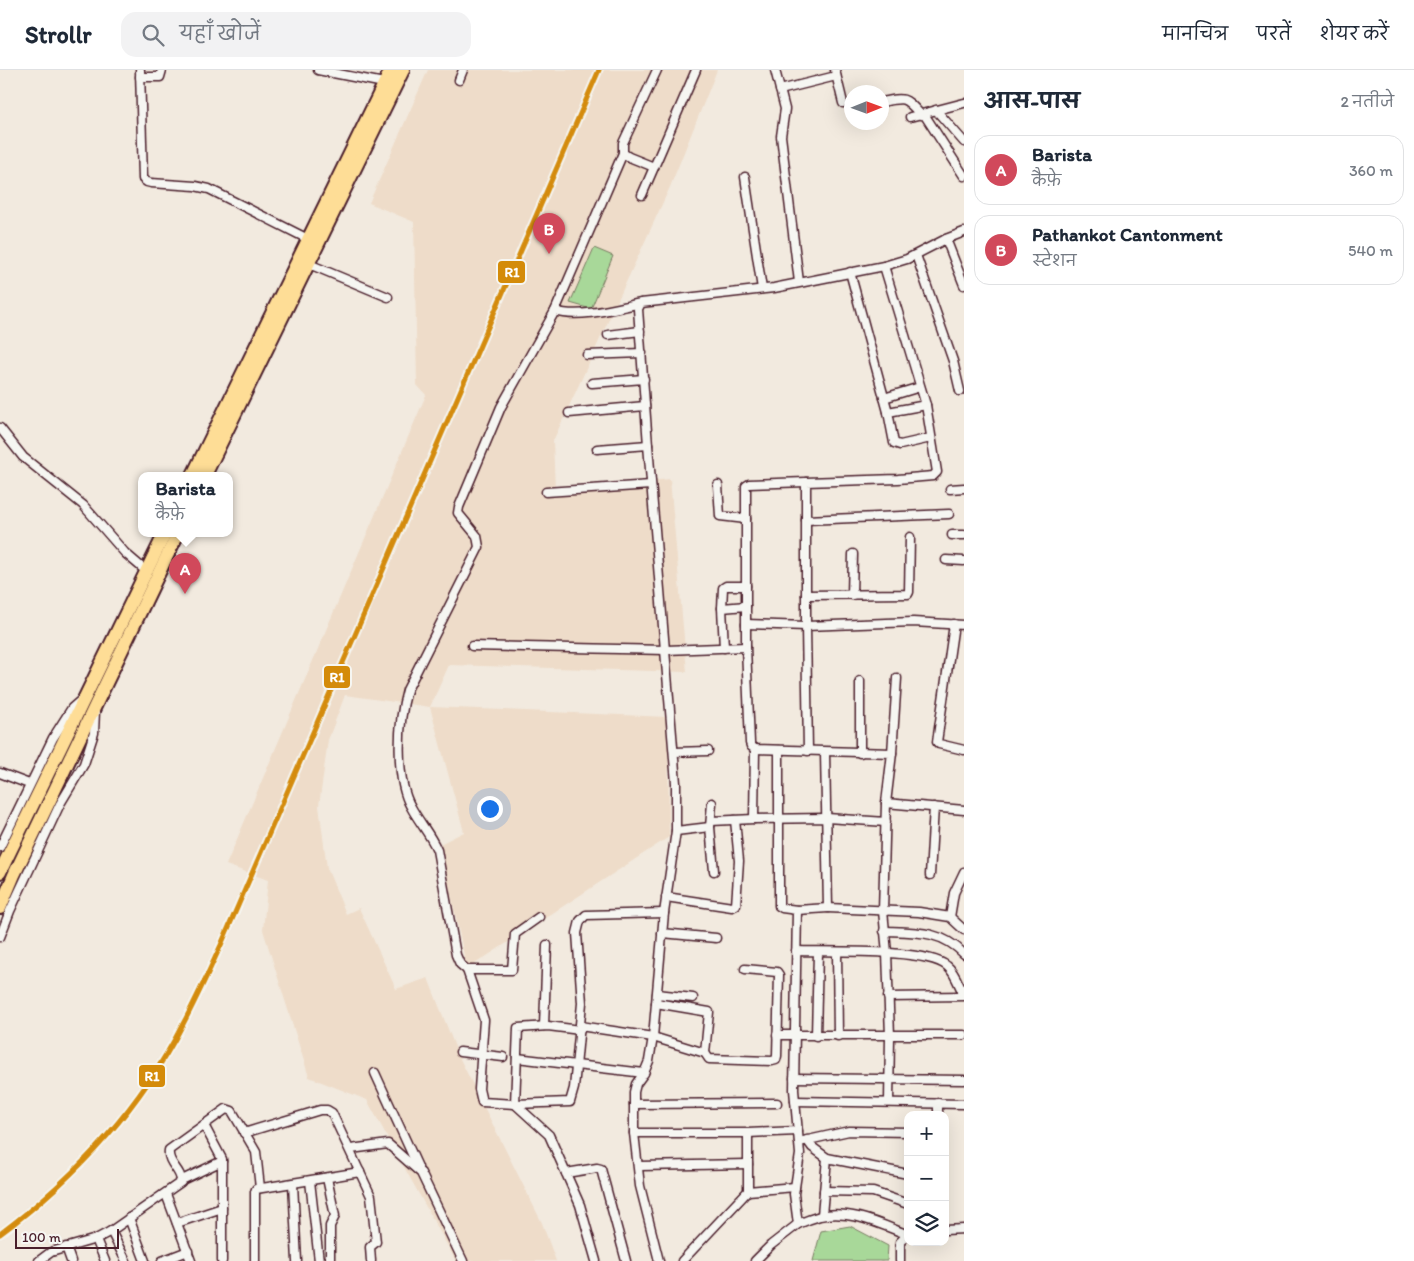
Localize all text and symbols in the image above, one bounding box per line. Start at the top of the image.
search box [121,12,471,57]
text: Strollr [25,20,91,49]
icon: search [139,21,167,49]
text: यहाँ खोजें [179,22,261,45]
text: मानचित्र [1162,23,1228,45]
text: परतें [1256,23,1292,45]
text: शेयर करें [1320,23,1389,45]
north arrow [844,85,889,130]
text: आस-पास [984,88,1080,113]
text: 2 नतीजे [1340,92,1394,111]
text: Barista [1032,143,1092,166]
text: A [996,161,1006,180]
text: 360 m [1349,161,1393,180]
text: कैफ़े [1032,171,1061,190]
pin: B [533,213,565,254]
text: Pathankot Cantonment [1032,223,1223,246]
text: B [996,241,1006,260]
text: 540 m [1348,241,1393,260]
text: स्टेशन [1032,251,1076,270]
line badge: R1 [497,260,526,284]
text: R1 [505,264,520,281]
popup [138,472,233,537]
text: Barista [155,477,216,500]
text: कैफ़े [155,505,185,524]
pin: A [169,553,201,594]
line badge: R1 [323,665,351,689]
text: R1 [330,669,345,686]
your location [477,796,503,822]
line badge: R1 [138,1064,166,1088]
text: R1 [145,1068,160,1085]
map controls [904,1111,949,1246]
button: + [904,1111,949,1156]
button: − [904,1156,949,1201]
button: layers [904,1201,949,1246]
scale bar [15,1226,119,1249]
text: 100 m [22,1229,61,1246]

